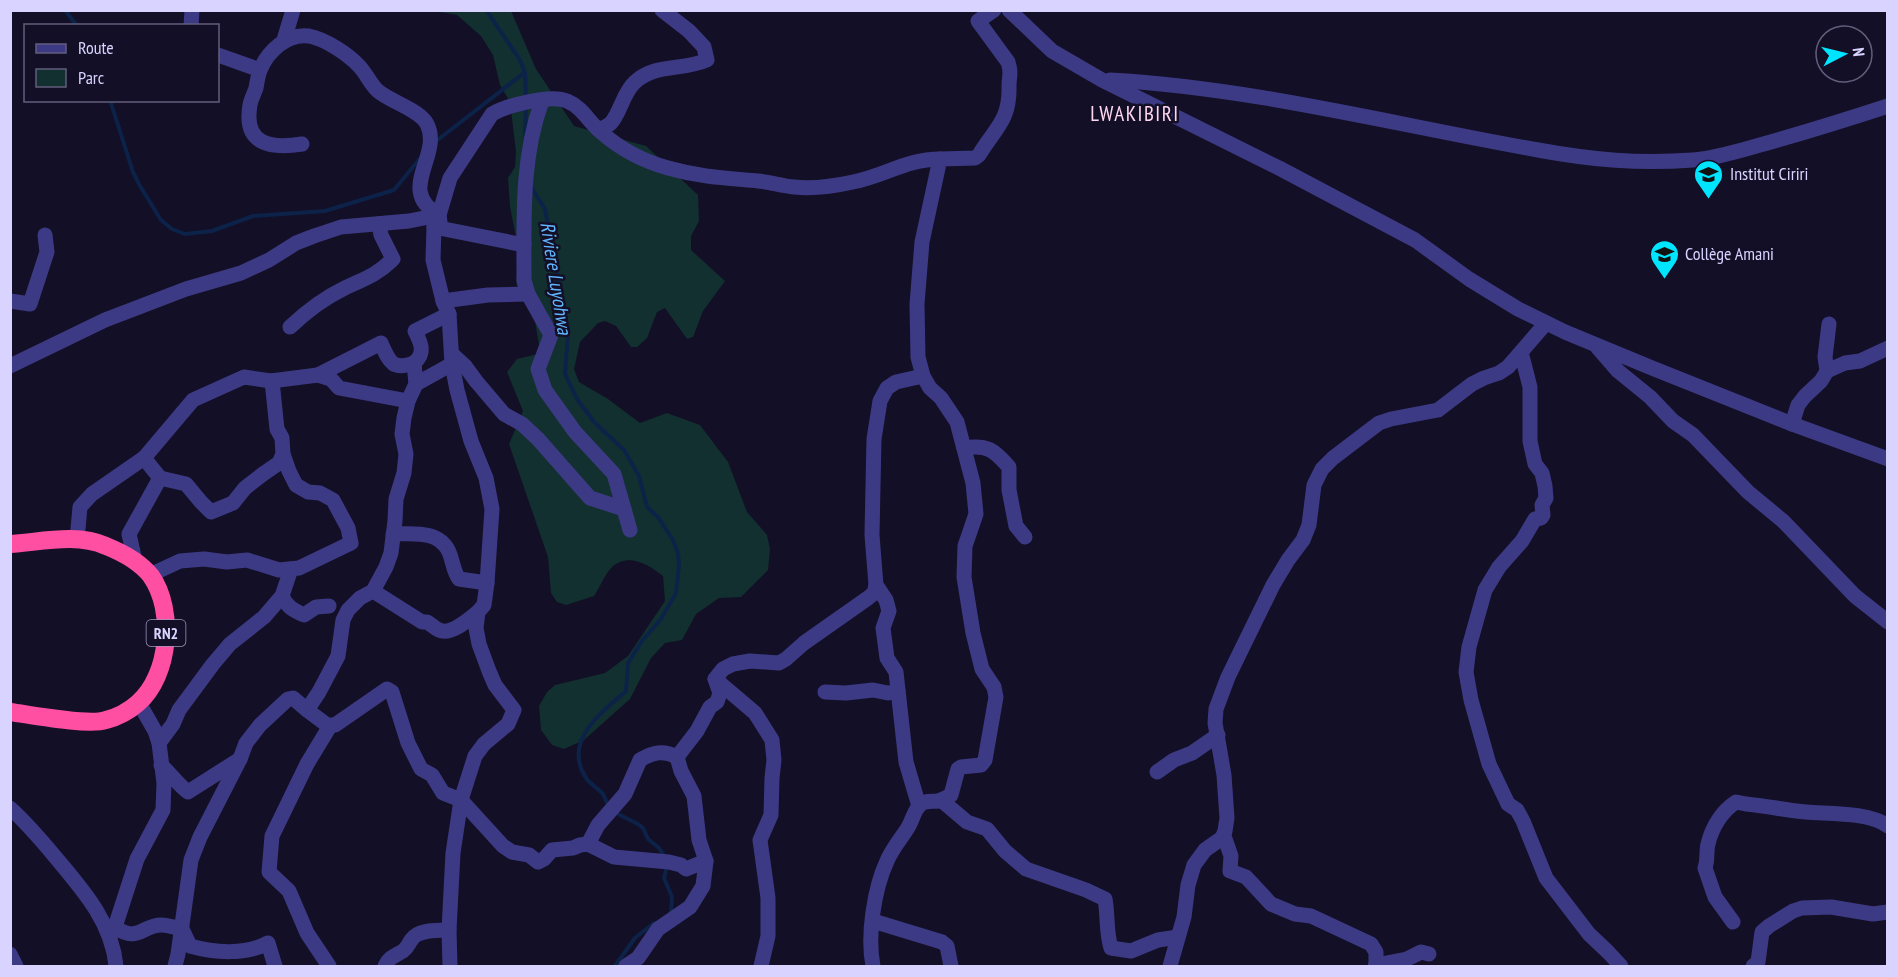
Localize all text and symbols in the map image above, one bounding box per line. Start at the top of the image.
legend [24,24,219,102]
north arrow [1814,24,1874,84]
text: Route [78,36,114,59]
text: N [1848,47,1869,58]
text: Parc [78,66,105,89]
district label: LWAKIBIRI [1090,100,1180,127]
school or university icon: Institut Ciriri [1693,158,1725,200]
place label: Institut Ciriri [1730,162,1808,185]
water label: Riviere Luyohwa [534,220,578,337]
school or university icon: Collège Amani [1648,238,1680,280]
place label: Collège Amani [1685,242,1774,265]
road number: RN2 [146,620,186,646]

